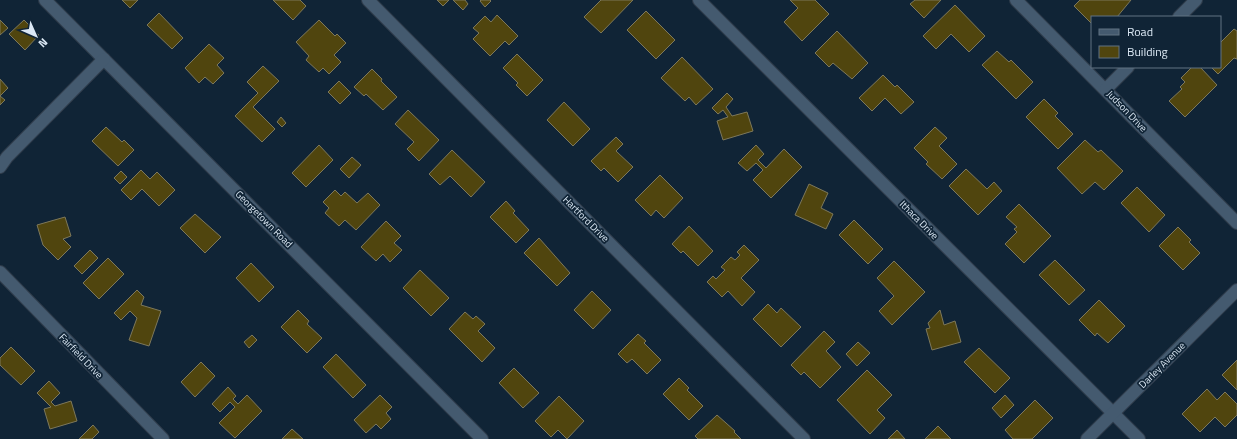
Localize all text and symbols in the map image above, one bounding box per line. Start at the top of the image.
north arrow [16,16,56,56]
legend [1091,16,1221,68]
text: Road [1127,22,1153,41]
text: N [35,35,51,51]
text: Building [1127,42,1168,61]
street label: Judson Drive [1103,87,1151,135]
street label: Georgetown Road [232,187,296,251]
street label: Hartford Drive [560,193,612,245]
street label: Ithaca Drive [896,197,942,243]
street label: Fairfield Drive [56,330,106,382]
street label: Darley Avenue [1135,338,1189,392]

